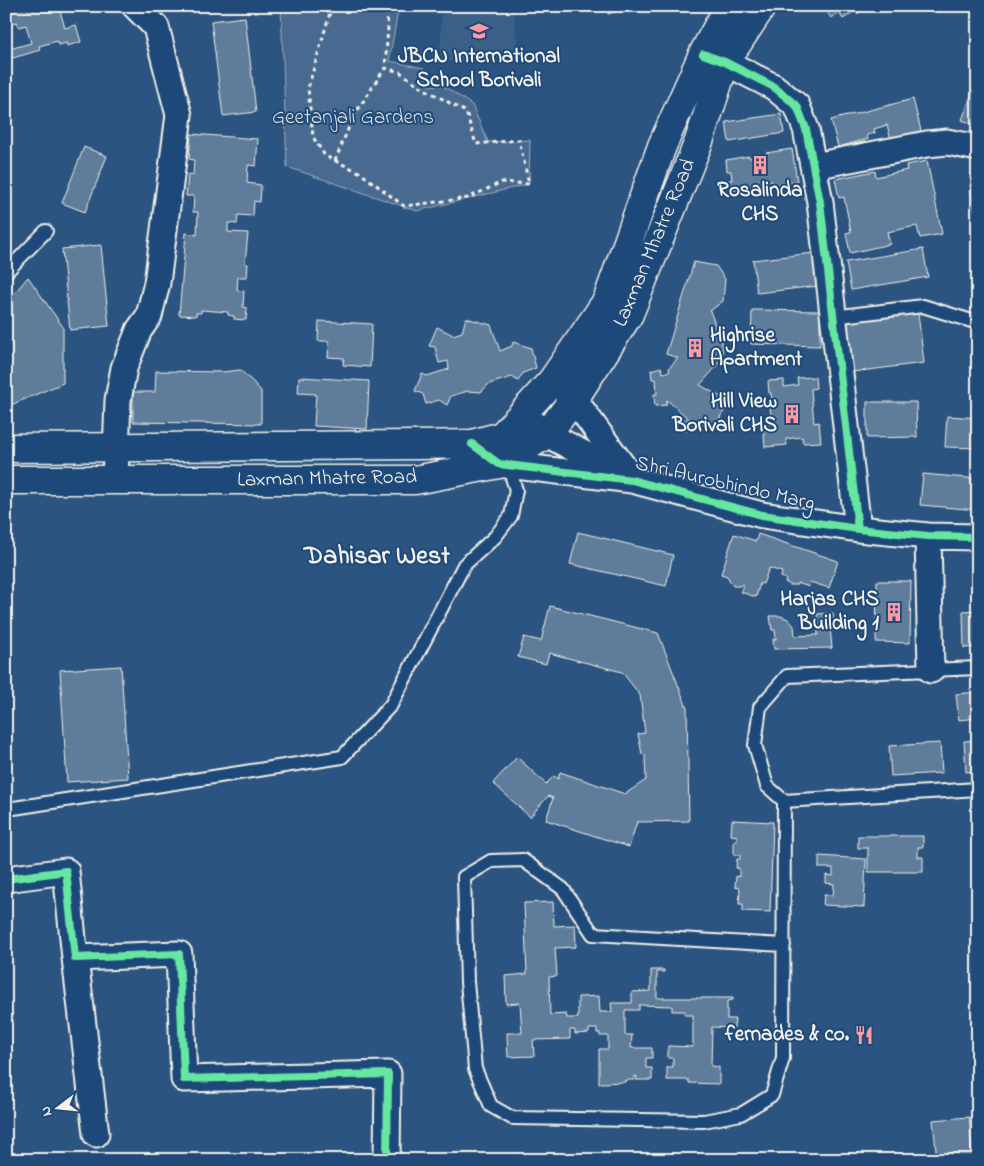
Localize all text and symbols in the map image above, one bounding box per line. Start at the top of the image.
school or university icon: JBCN International School Borivali [468,20,490,42]
place label: JBCN International School Borivali [398,42,561,96]
park label: Geetanjali Gardens [272,103,434,133]
street label: Laxman Mhatre Road [606,154,704,332]
building icon: Rosalinda CHS [749,154,771,176]
place label: Rosalinda CHS [717,176,803,230]
place label: Highrise Apartment [710,321,803,375]
building icon: Highrise Apartment [684,337,706,359]
place label: Hill View Borivali CHS [671,387,778,441]
building icon: Hill View Borivali CHS [781,403,803,425]
street label: Shri Aurobhindo Marg [632,449,818,521]
street label: Laxman Mhatre Road [237,462,417,496]
district label: Dahisar West [303,538,450,576]
place label: Harjas CHS Building 1 [780,585,880,641]
building icon: Harjas CHS Building 1 [883,601,905,623]
place label: fernades & co. [724,1020,850,1050]
restaurant icon: fernades & co. [853,1024,875,1046]
north arrow [32,1084,82,1134]
text: N [36,1104,58,1119]

